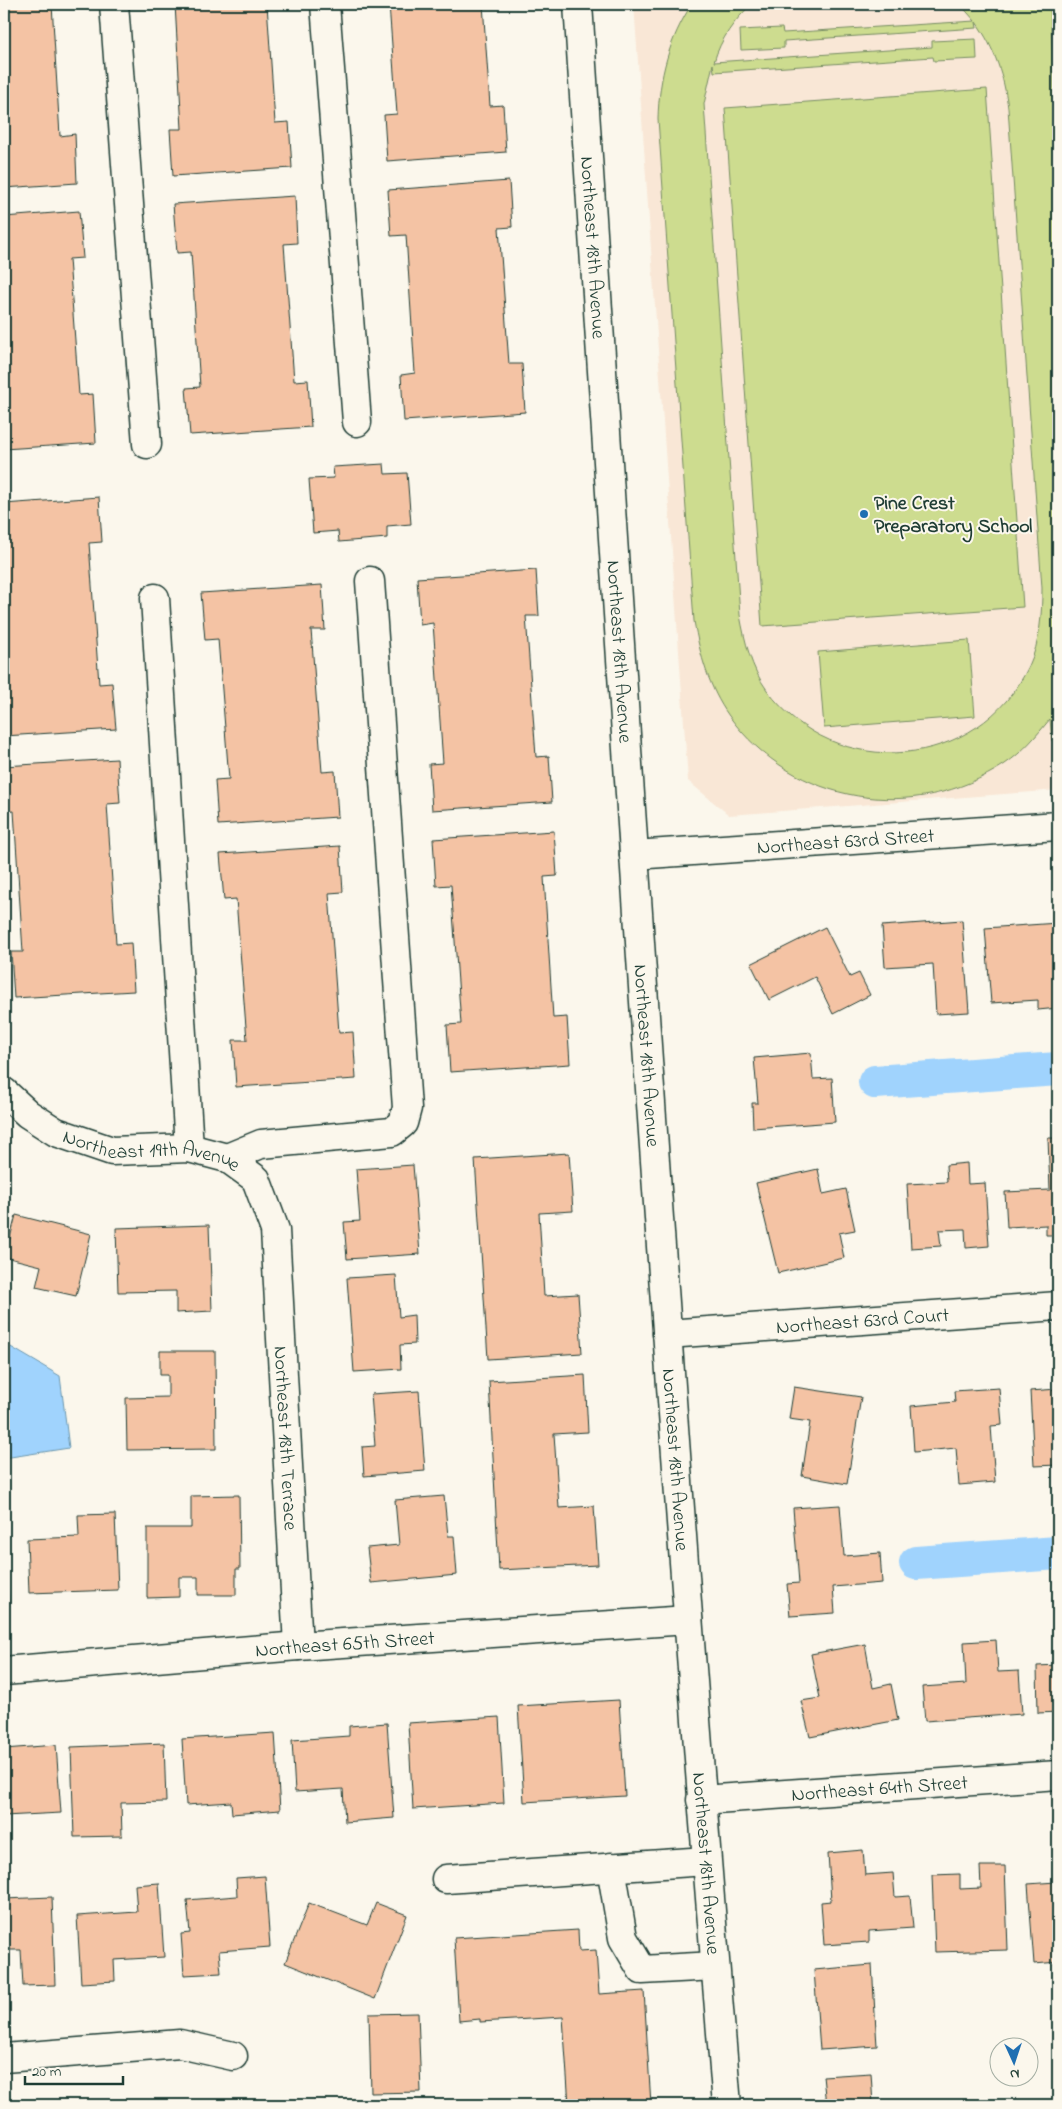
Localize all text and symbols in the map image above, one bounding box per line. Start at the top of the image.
street label: Northeast 18th Avenue [571,155,612,340]
place label: Pine Crest Preparatory School [874,490,1032,543]
marker: Pine Crest Preparatory School [858,508,870,520]
street label: Northeast 18th Avenue [597,560,638,744]
street label: Northeast 63rd Street [756,822,936,864]
street label: Northeast 18th Avenue [624,964,666,1148]
street label: Northeast 19th Avenue [58,1123,246,1180]
street label: Northeast 63rd Court [775,1302,950,1343]
street label: Northeast 18th Terrace [264,1345,304,1531]
street label: Northeast 18th Avenue [653,1368,695,1552]
street label: Northeast 65th Street [254,1625,436,1667]
street label: Northeast 64th Street [791,1769,969,1811]
street label: Northeast 18th Avenue [683,1771,727,1956]
north arrow [990,2036,1040,2086]
scale bar [25,2054,122,2086]
text: 20 m [32,2061,62,2083]
text: N [1009,2063,1020,2084]

